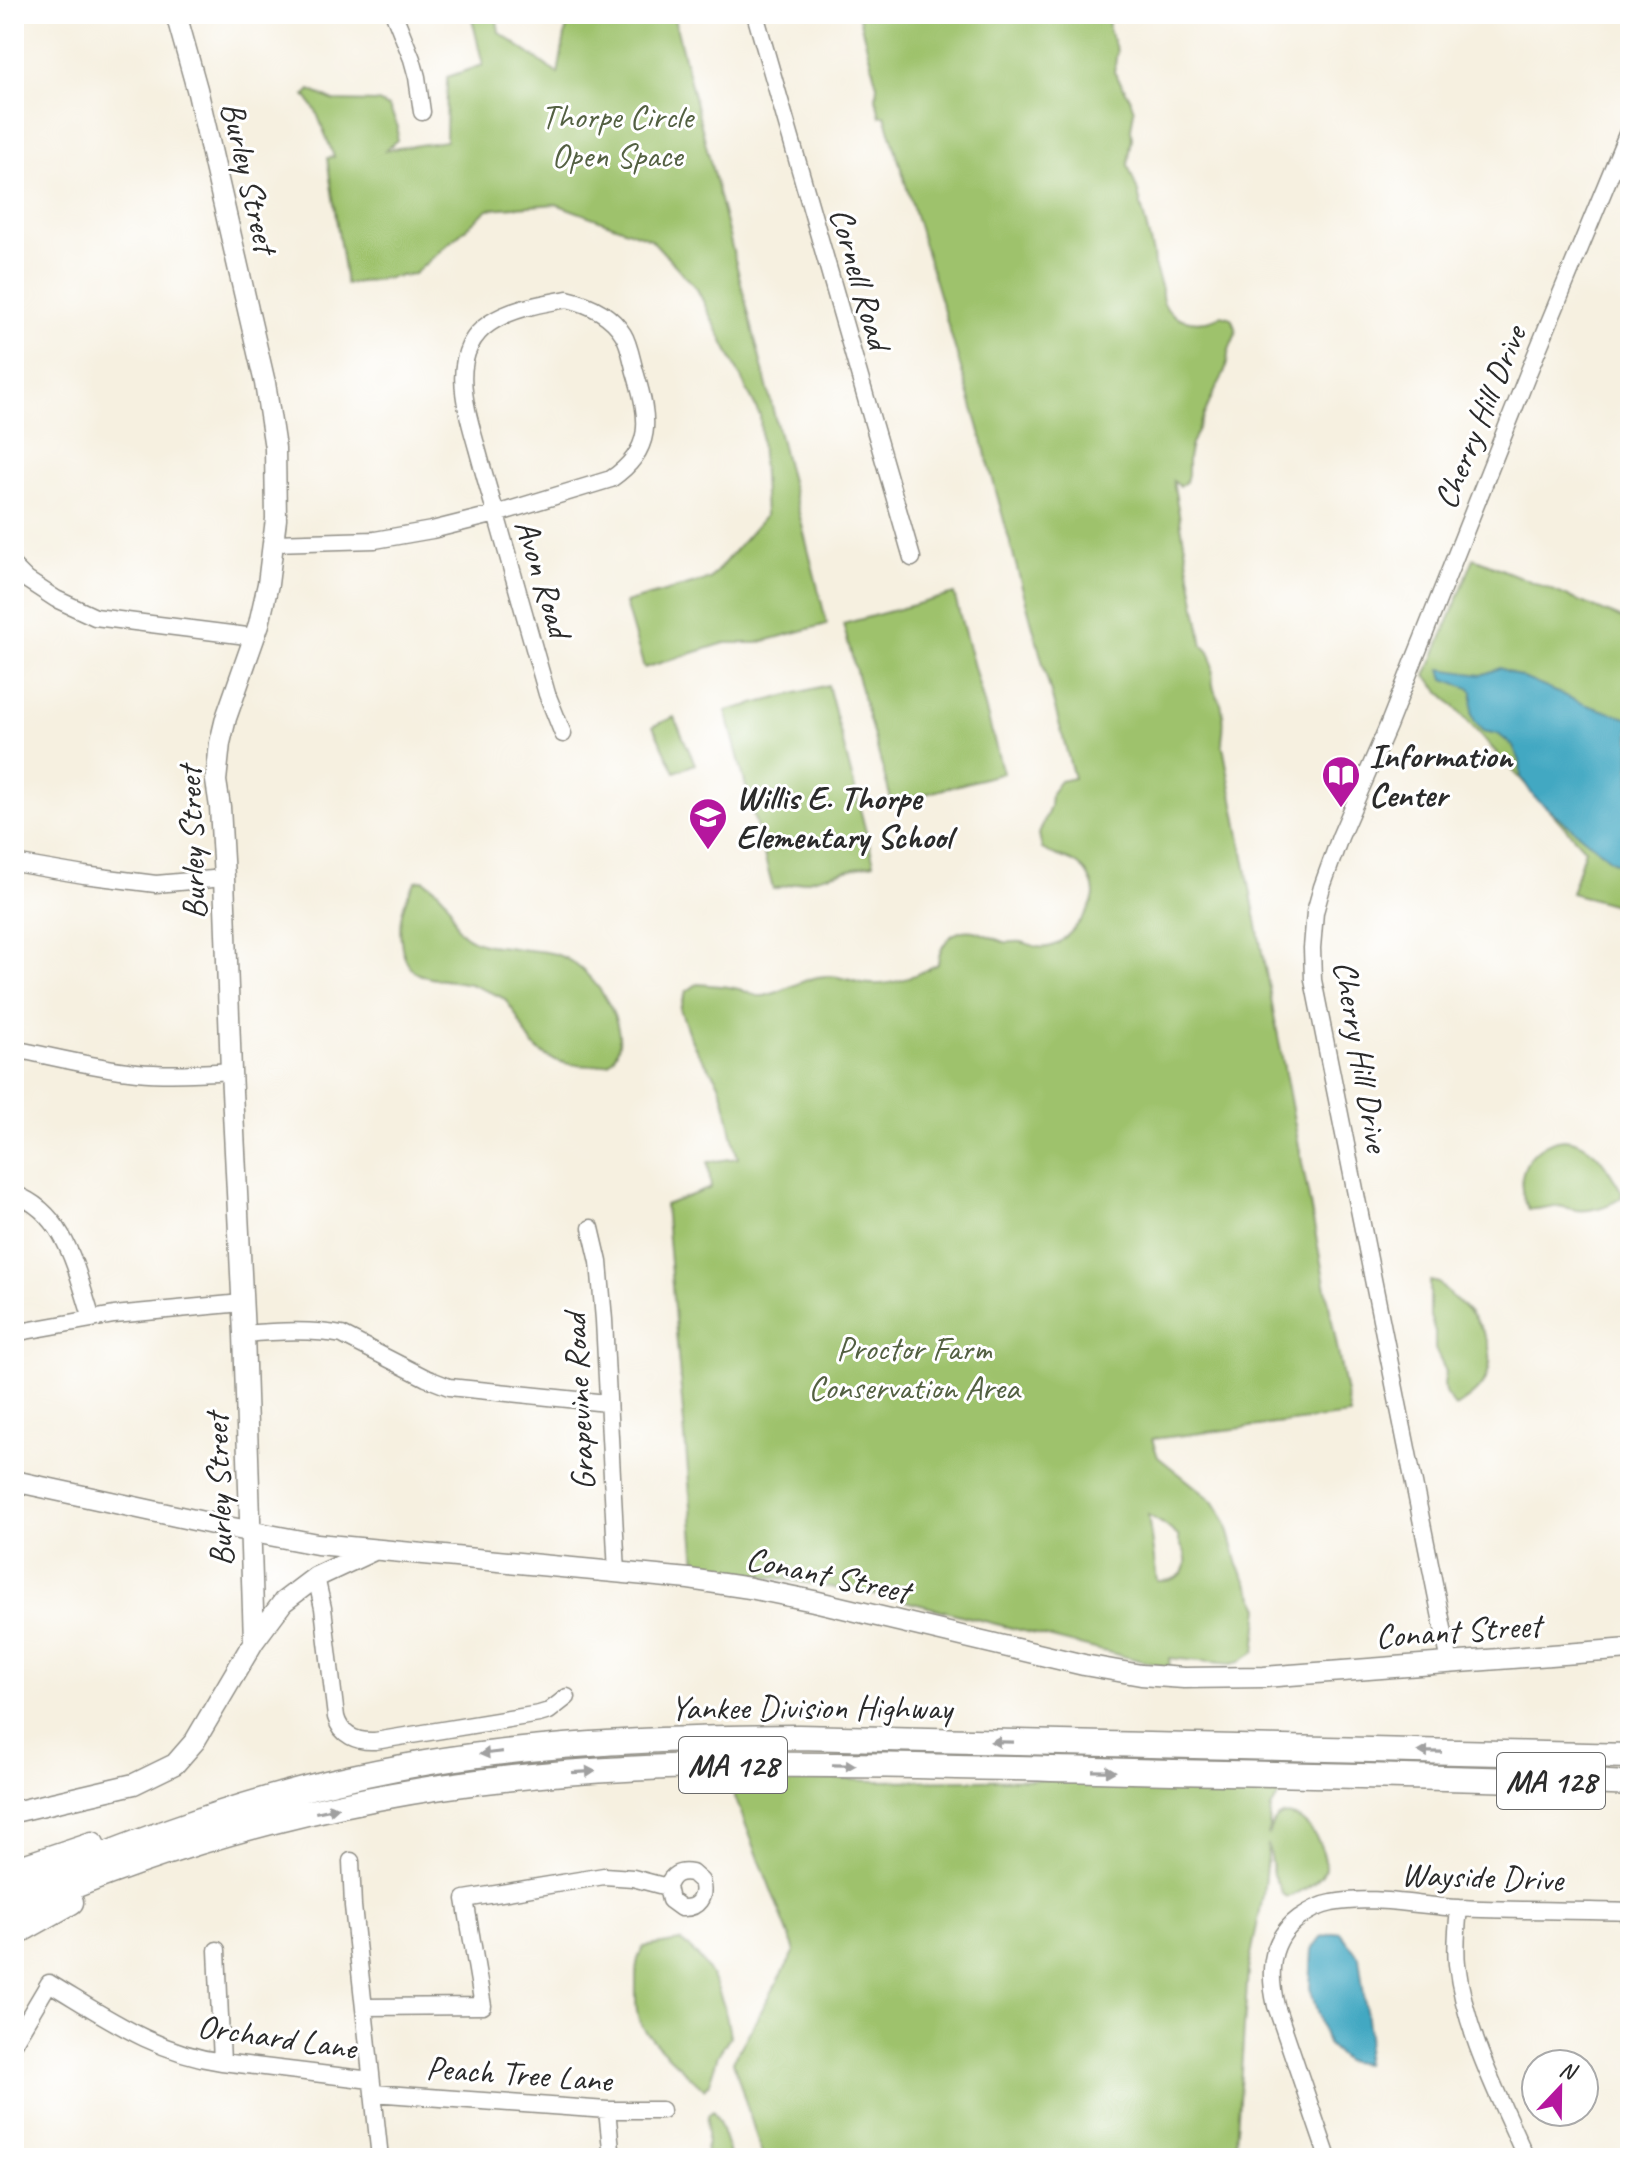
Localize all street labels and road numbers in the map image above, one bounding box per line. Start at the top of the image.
street label: Burley Street [211,98,289,261]
street label: Cornell Road [820,203,903,359]
street label: Cherry Hill Drive [1423,317,1537,515]
street label: Avon Road [505,514,583,647]
street label: Burley Street [167,761,216,920]
street label: Cherry Hill Drive [1324,957,1400,1158]
street label: Grapevine Road [552,1307,605,1491]
street label: Burley Street [194,1408,243,1567]
street label: Conant Street [742,1536,918,1614]
street label: Conant Street [1374,1603,1547,1658]
street label: Yankee Division Highway [670,1686,955,1729]
road number: MA 128 [679,1737,787,1793]
road number: MA 128 [1497,1753,1605,1809]
street label: Wayside Drive [1400,1852,1566,1901]
street label: Orchard Lane [195,2004,361,2069]
street label: Peach Tree Lane [425,2046,615,2102]

